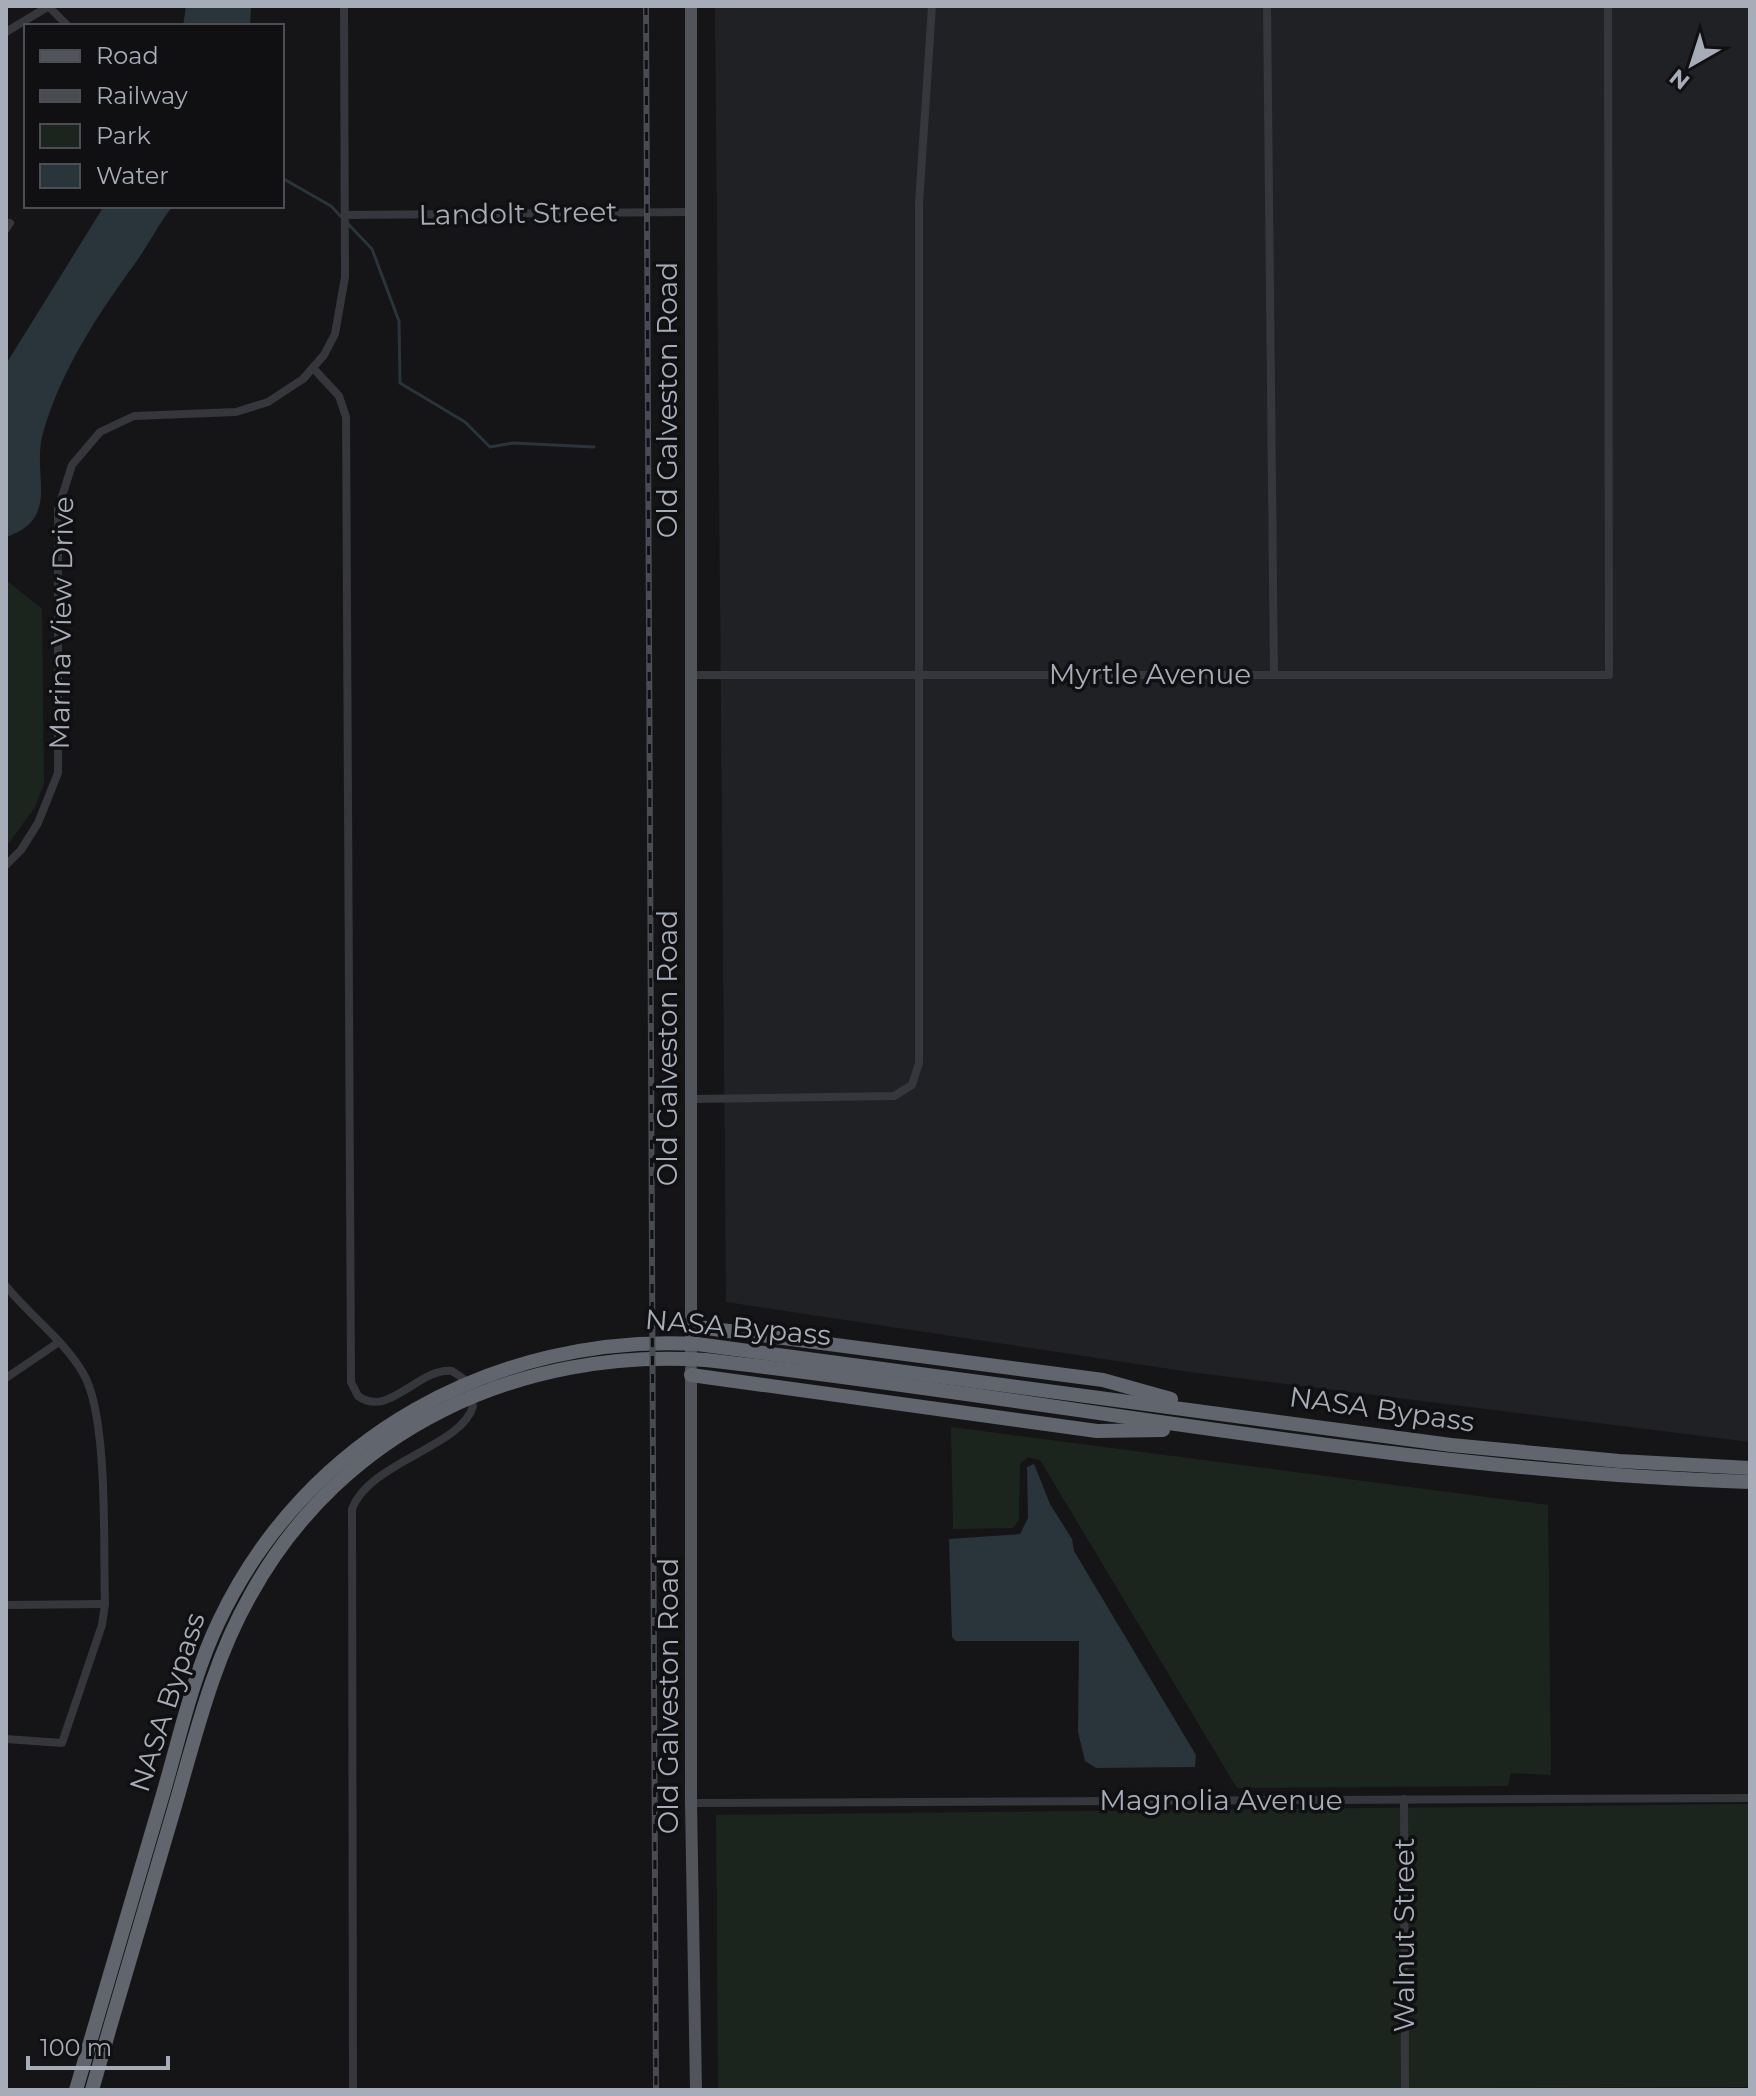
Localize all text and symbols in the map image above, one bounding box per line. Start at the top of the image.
legend [24,24,284,208]
north arrow [1652,24,1732,104]
text: Road [96,41,159,70]
text: N [1664,63,1695,95]
text: Railway [96,81,188,110]
text: Park [96,121,151,150]
text: Water [96,161,169,190]
street label: Landolt Street [418,194,618,232]
street label: Old Galveston Road [650,262,684,538]
street label: Marina View Drive [42,496,80,750]
street label: Myrtle Avenue [1049,657,1251,691]
street label: Old Galveston Road [650,910,684,1186]
street label: NASA Bypass [644,1302,832,1352]
street label: NASA Bypass [1287,1379,1477,1439]
street label: Old Galveston Road [651,1558,685,1834]
street label: NASA Bypass [122,1608,212,1796]
street label: Magnolia Avenue [1099,1783,1343,1817]
street label: Walnut Street [1387,1838,1421,2032]
scale bar [28,2020,168,2070]
text: 100 m [40,2033,112,2062]

